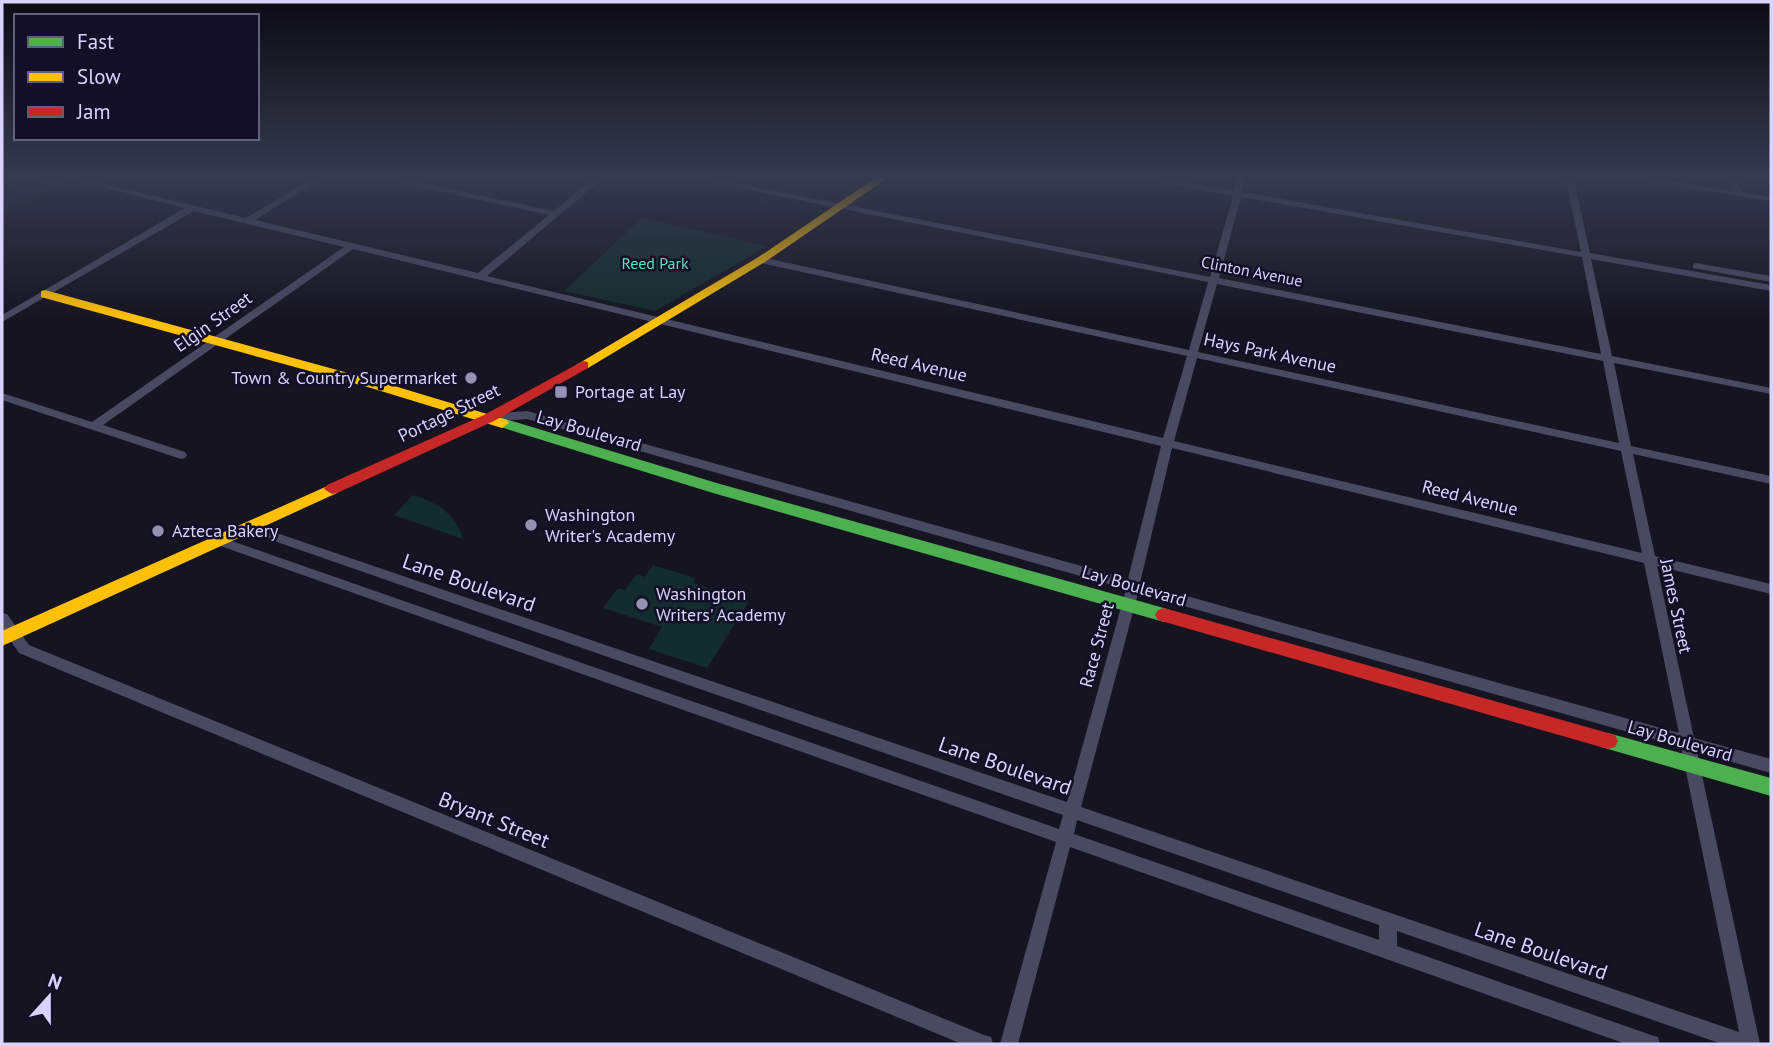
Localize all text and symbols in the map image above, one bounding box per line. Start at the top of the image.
legend [14,14,259,140]
text: Fast [77,28,114,55]
text: Slow [77,63,121,90]
text: Jam [76,98,111,125]
street label: Clinton Avenue [1199,251,1305,291]
park label: Reed Park [621,253,689,273]
street label: Elgin Street [169,286,256,357]
street label: Hays Park Avenue [1202,327,1338,378]
street label: Reed Avenue [869,342,969,387]
place label: Town & Country Supermarket [231,366,457,389]
marker: Town & Country Supermarket [463,370,479,386]
street label: Portage Street [394,378,503,447]
place label: Portage at Lay [575,380,686,403]
marker: Portage at Lay [553,384,569,400]
street label: Lay Boulevard [534,405,644,456]
street label: Reed Avenue [1420,474,1520,521]
place label: Washington Writer's Academy [545,503,676,547]
marker: Washington Writer's Academy [523,517,539,533]
place label: Azteca Bakery [172,519,279,542]
marker: Azteca Bakery [150,523,166,539]
street label: Lane Boulevard [399,547,539,618]
street label: James Street [1655,555,1698,655]
street label: Lay Boulevard [1079,560,1189,611]
place label: Washington Writers' Academy [656,582,786,626]
marker: Washington Writers' Academy [634,596,650,612]
street label: Race Street [1074,600,1119,690]
street label: Lay Boulevard [1625,715,1735,766]
street label: Lane Boulevard [935,730,1075,801]
street label: Bryant Street [435,785,554,854]
street label: Lane Boulevard [1471,915,1611,986]
north arrow [14,962,84,1032]
text: N [45,968,65,995]

